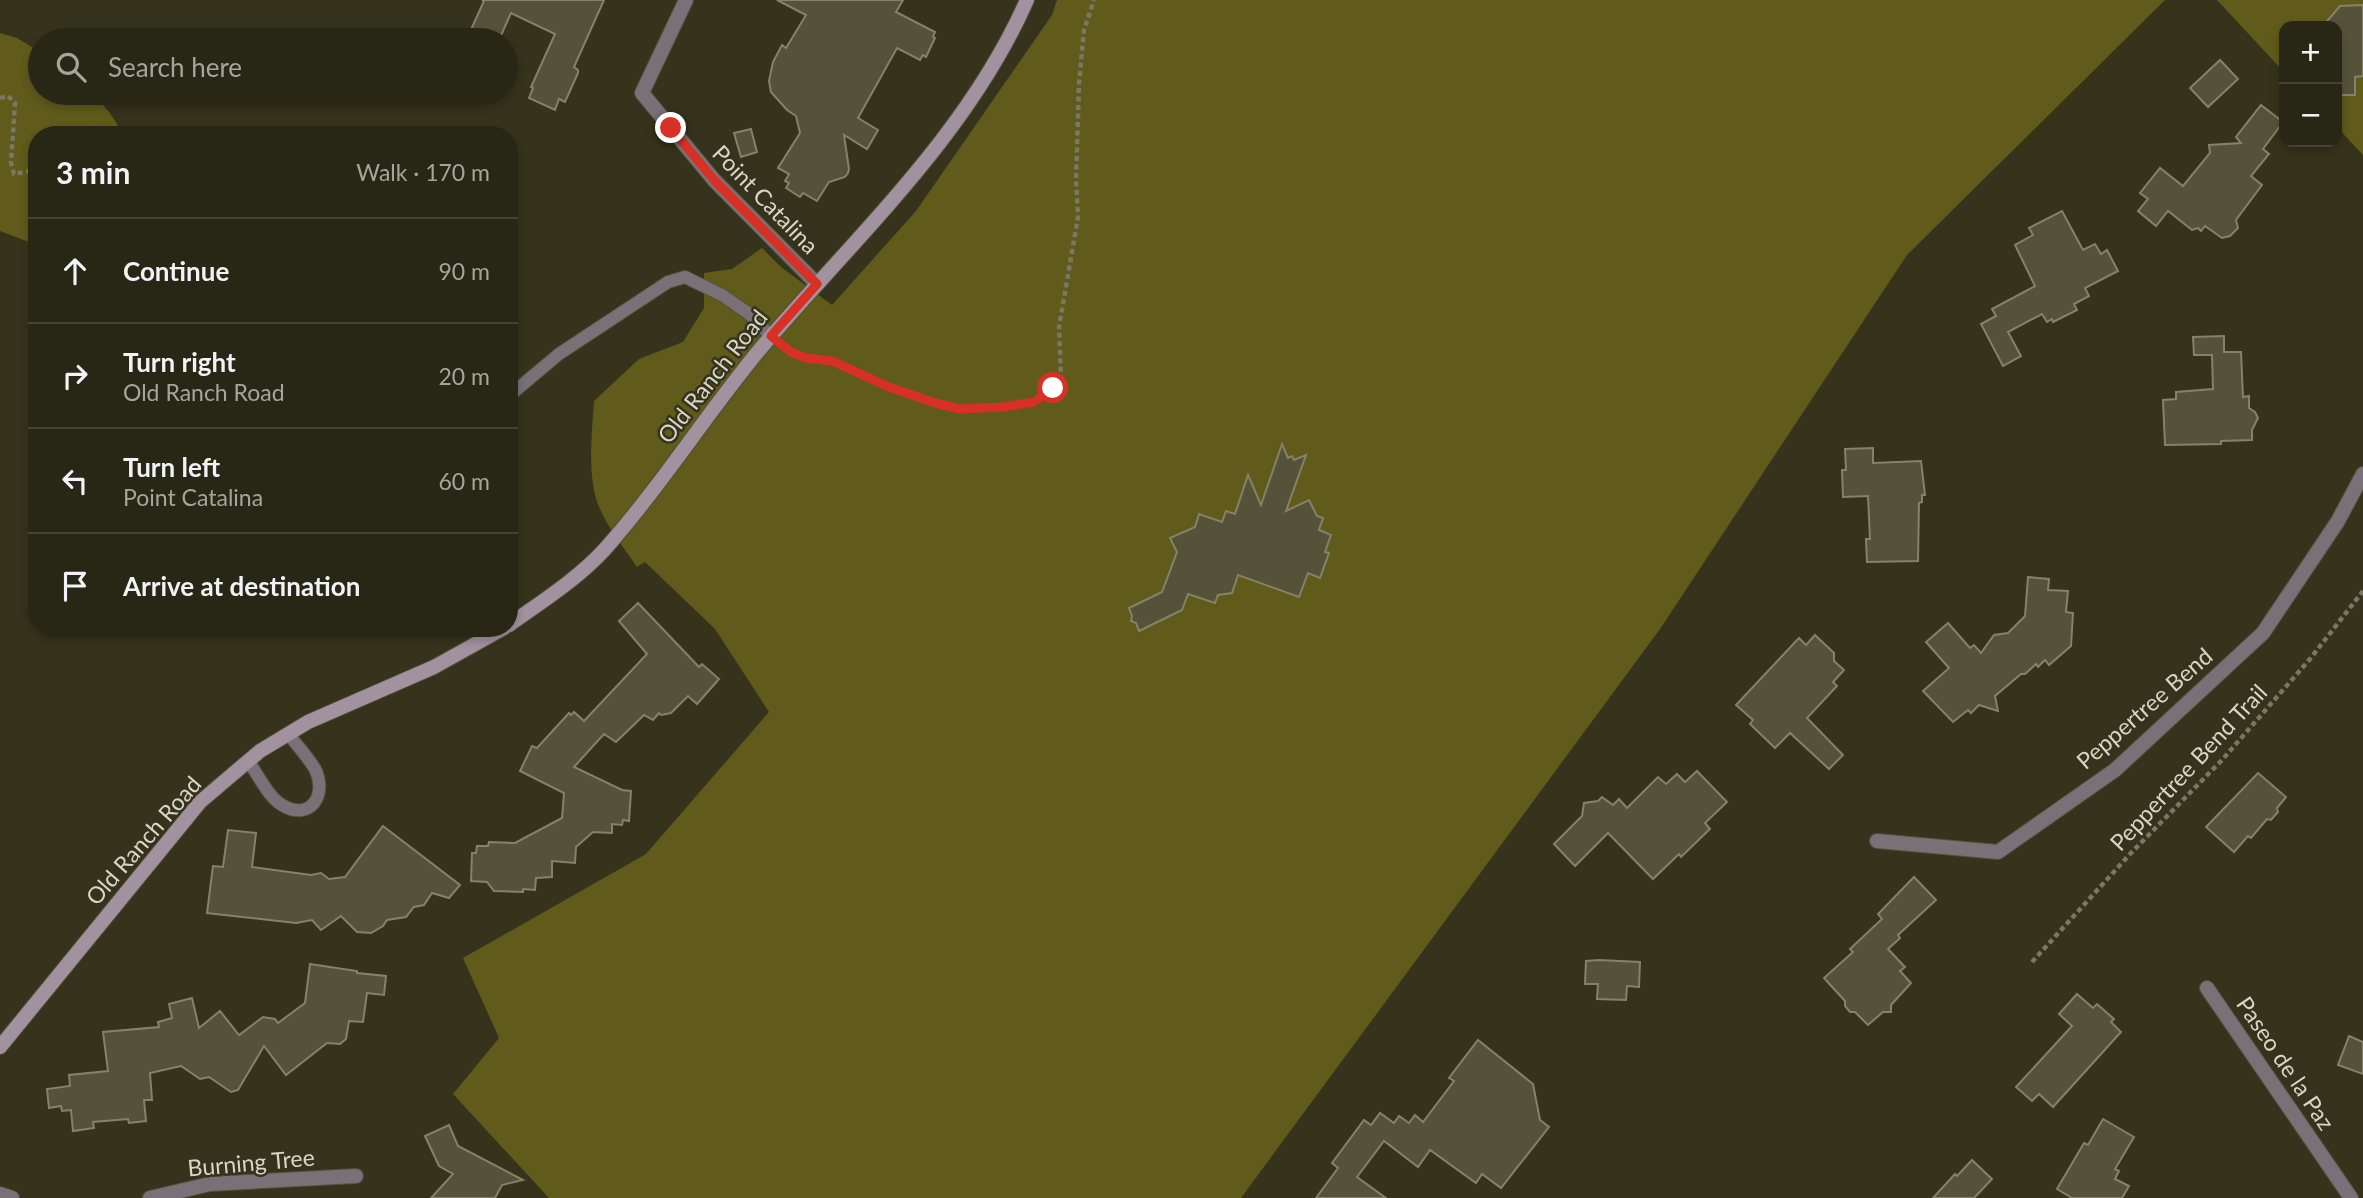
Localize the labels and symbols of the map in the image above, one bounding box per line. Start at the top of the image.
route end [655,112,686,143]
street label: Point Catalina [707,139,825,259]
street label: Old Ranch Road [651,304,773,448]
route start [1037,372,1068,403]
street label: Peppertree Bend [2070,641,2218,775]
street label: Peppertree Bend Trail [2104,678,2272,856]
street label: Old Ranch Road [79,770,207,910]
street label: Paseo de la Paz [2231,991,2341,1135]
street label: Burning Tree [186,1143,316,1181]

